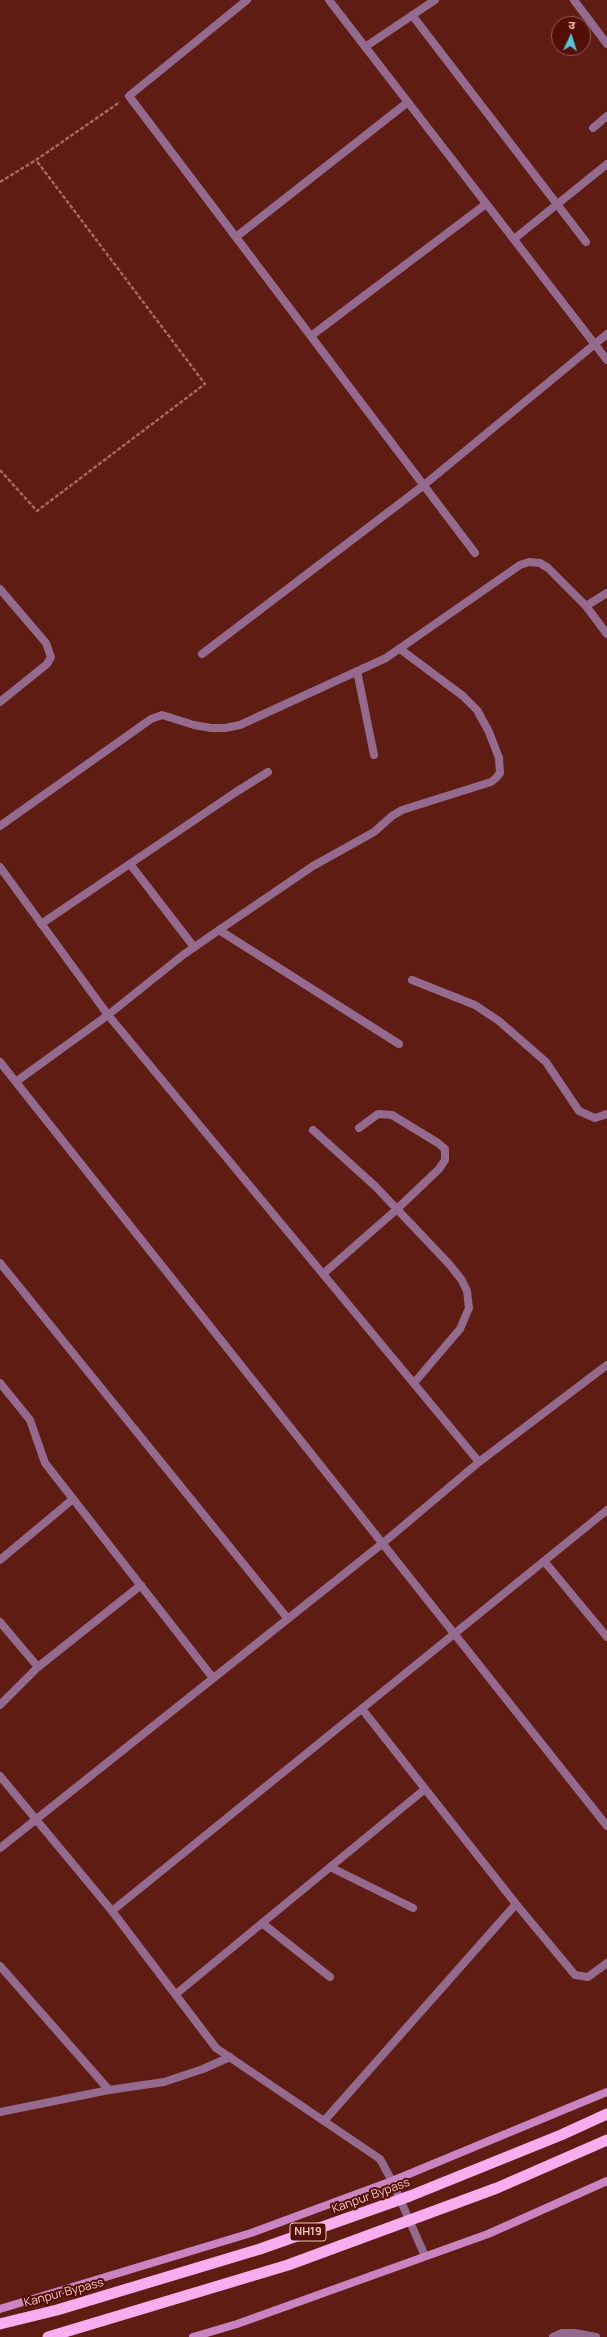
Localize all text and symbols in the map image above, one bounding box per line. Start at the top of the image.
north arrow [551,16,591,56]
text: उ [568,17,576,32]
street label: Kanpur Bypass [330,2175,412,2217]
road number: NH19 [290,2223,326,2241]
street label: Kanpur Bypass [23,2275,105,2311]

